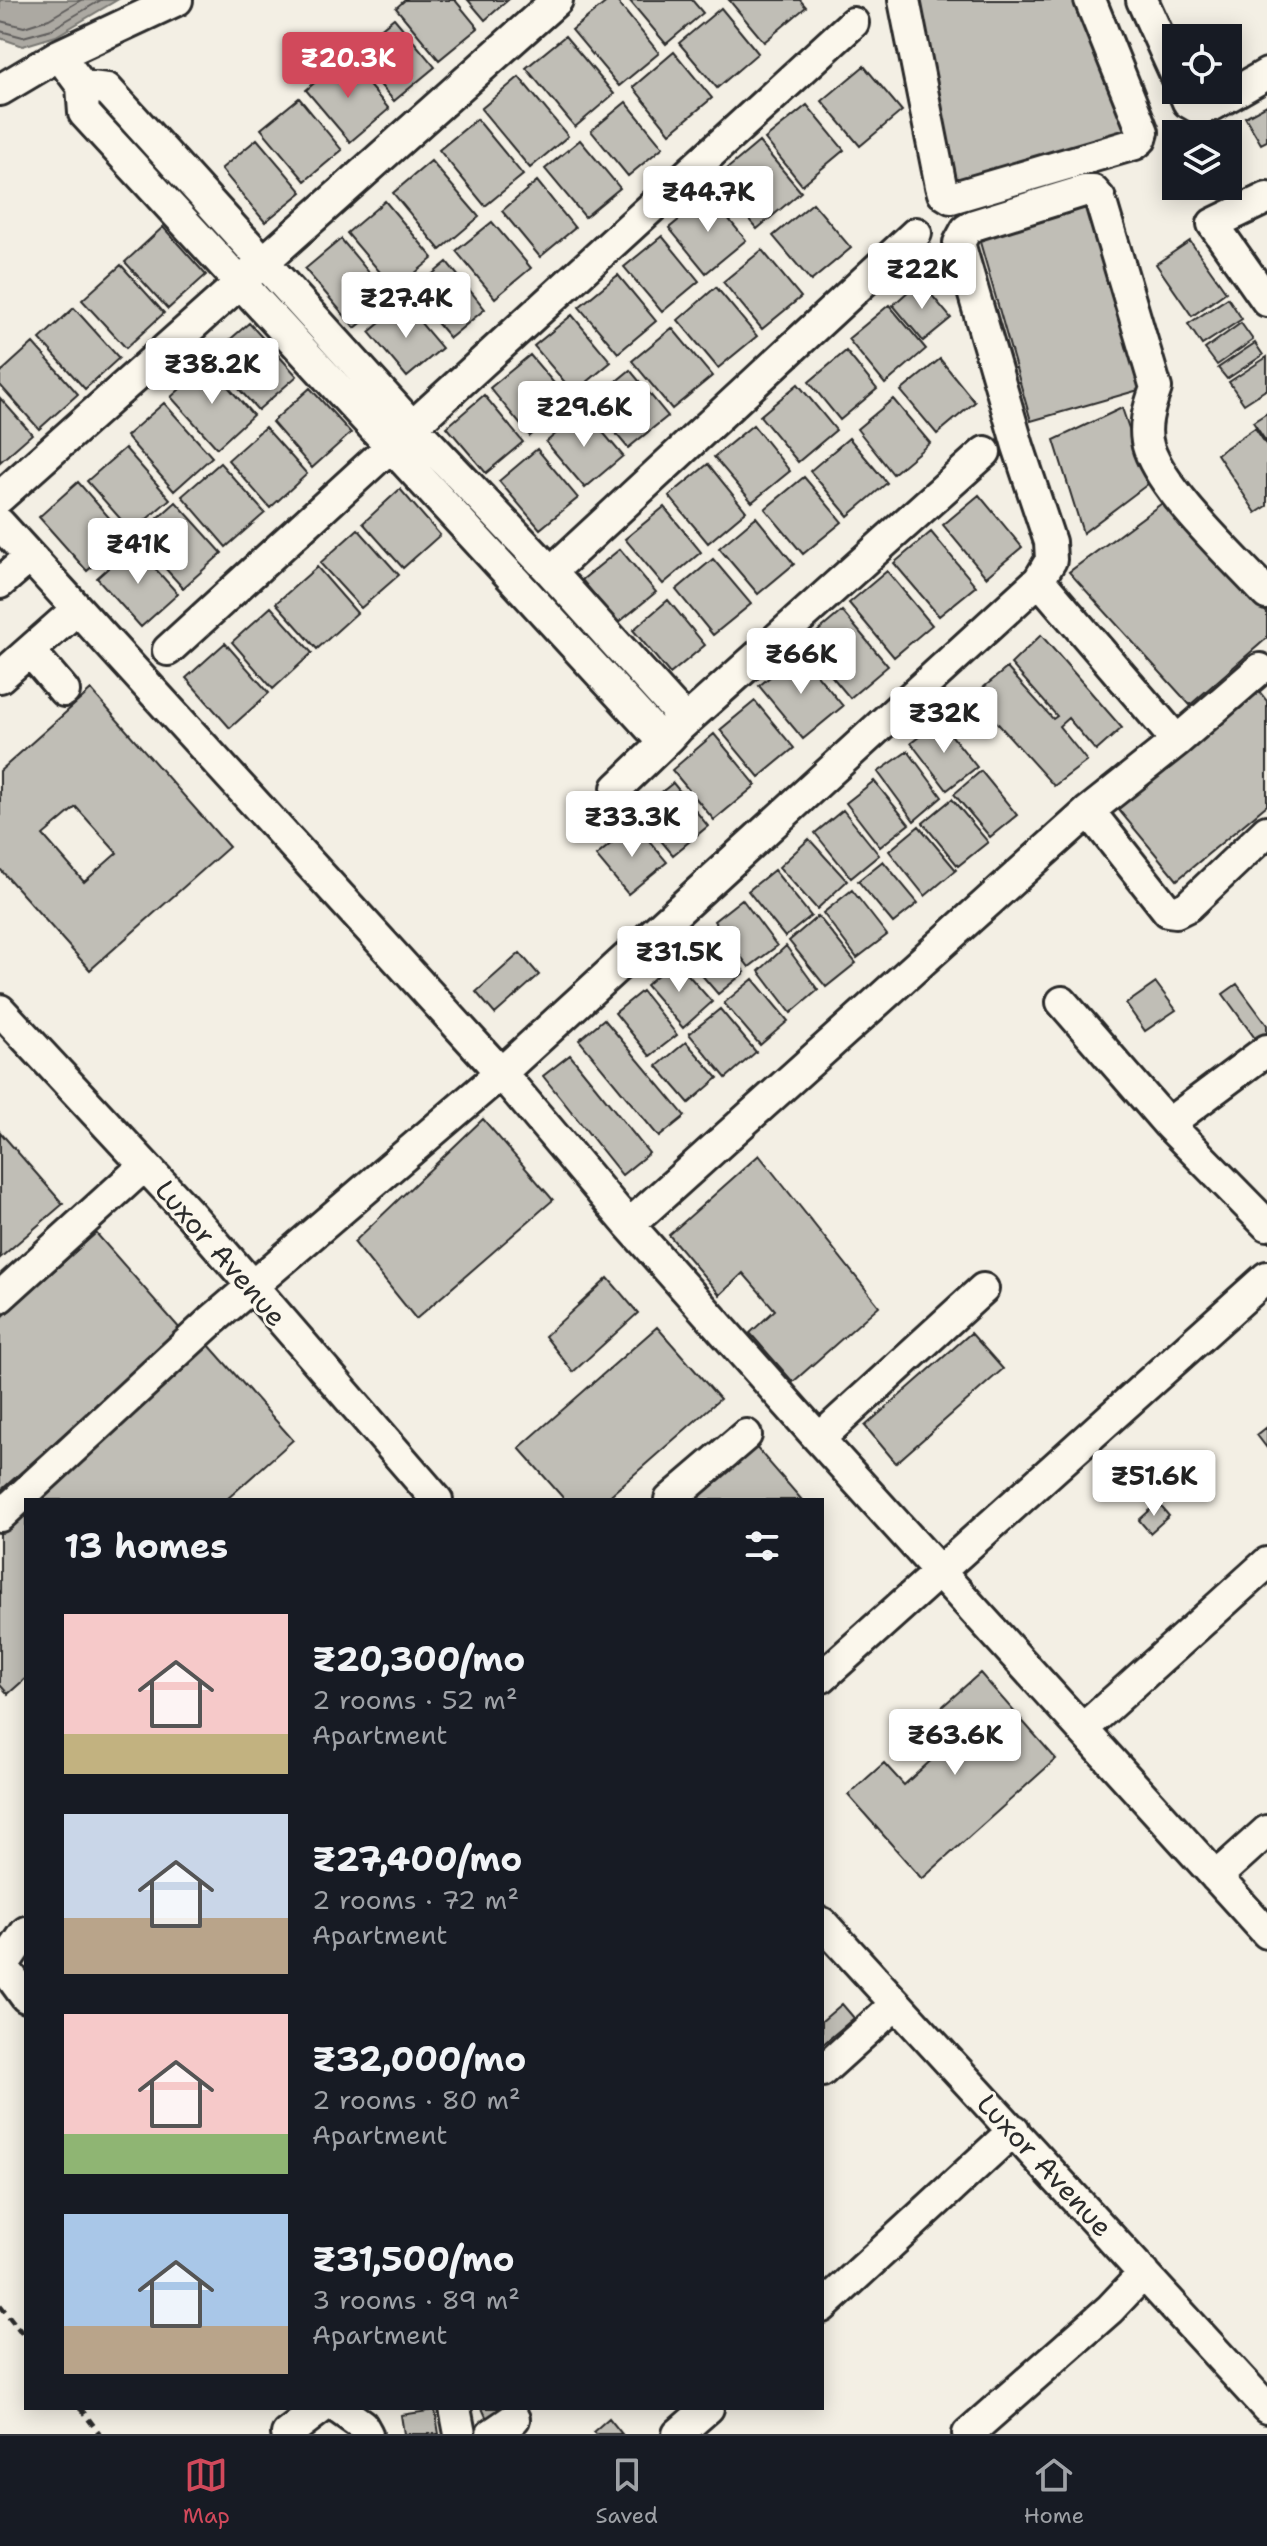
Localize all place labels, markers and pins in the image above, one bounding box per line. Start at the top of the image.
pin: ₹20.3K [283,32,413,100]
pin: ₹44.7K [643,166,773,234]
pin: ₹22K [875,243,969,311]
pin: ₹27.4K [341,272,471,340]
pin: ₹38.2K [147,338,277,406]
pin: ₹29.6K [519,381,649,449]
pin: ₹41K [91,518,185,586]
pin: ₹66K [754,628,848,696]
pin: ₹32K [897,687,991,755]
pin: ₹33.3K [567,791,697,859]
pin: ₹31.5K [614,926,744,994]
pin: ₹51.6K [1089,1450,1219,1518]
pin: ₹63.6K [890,1709,1020,1777]

